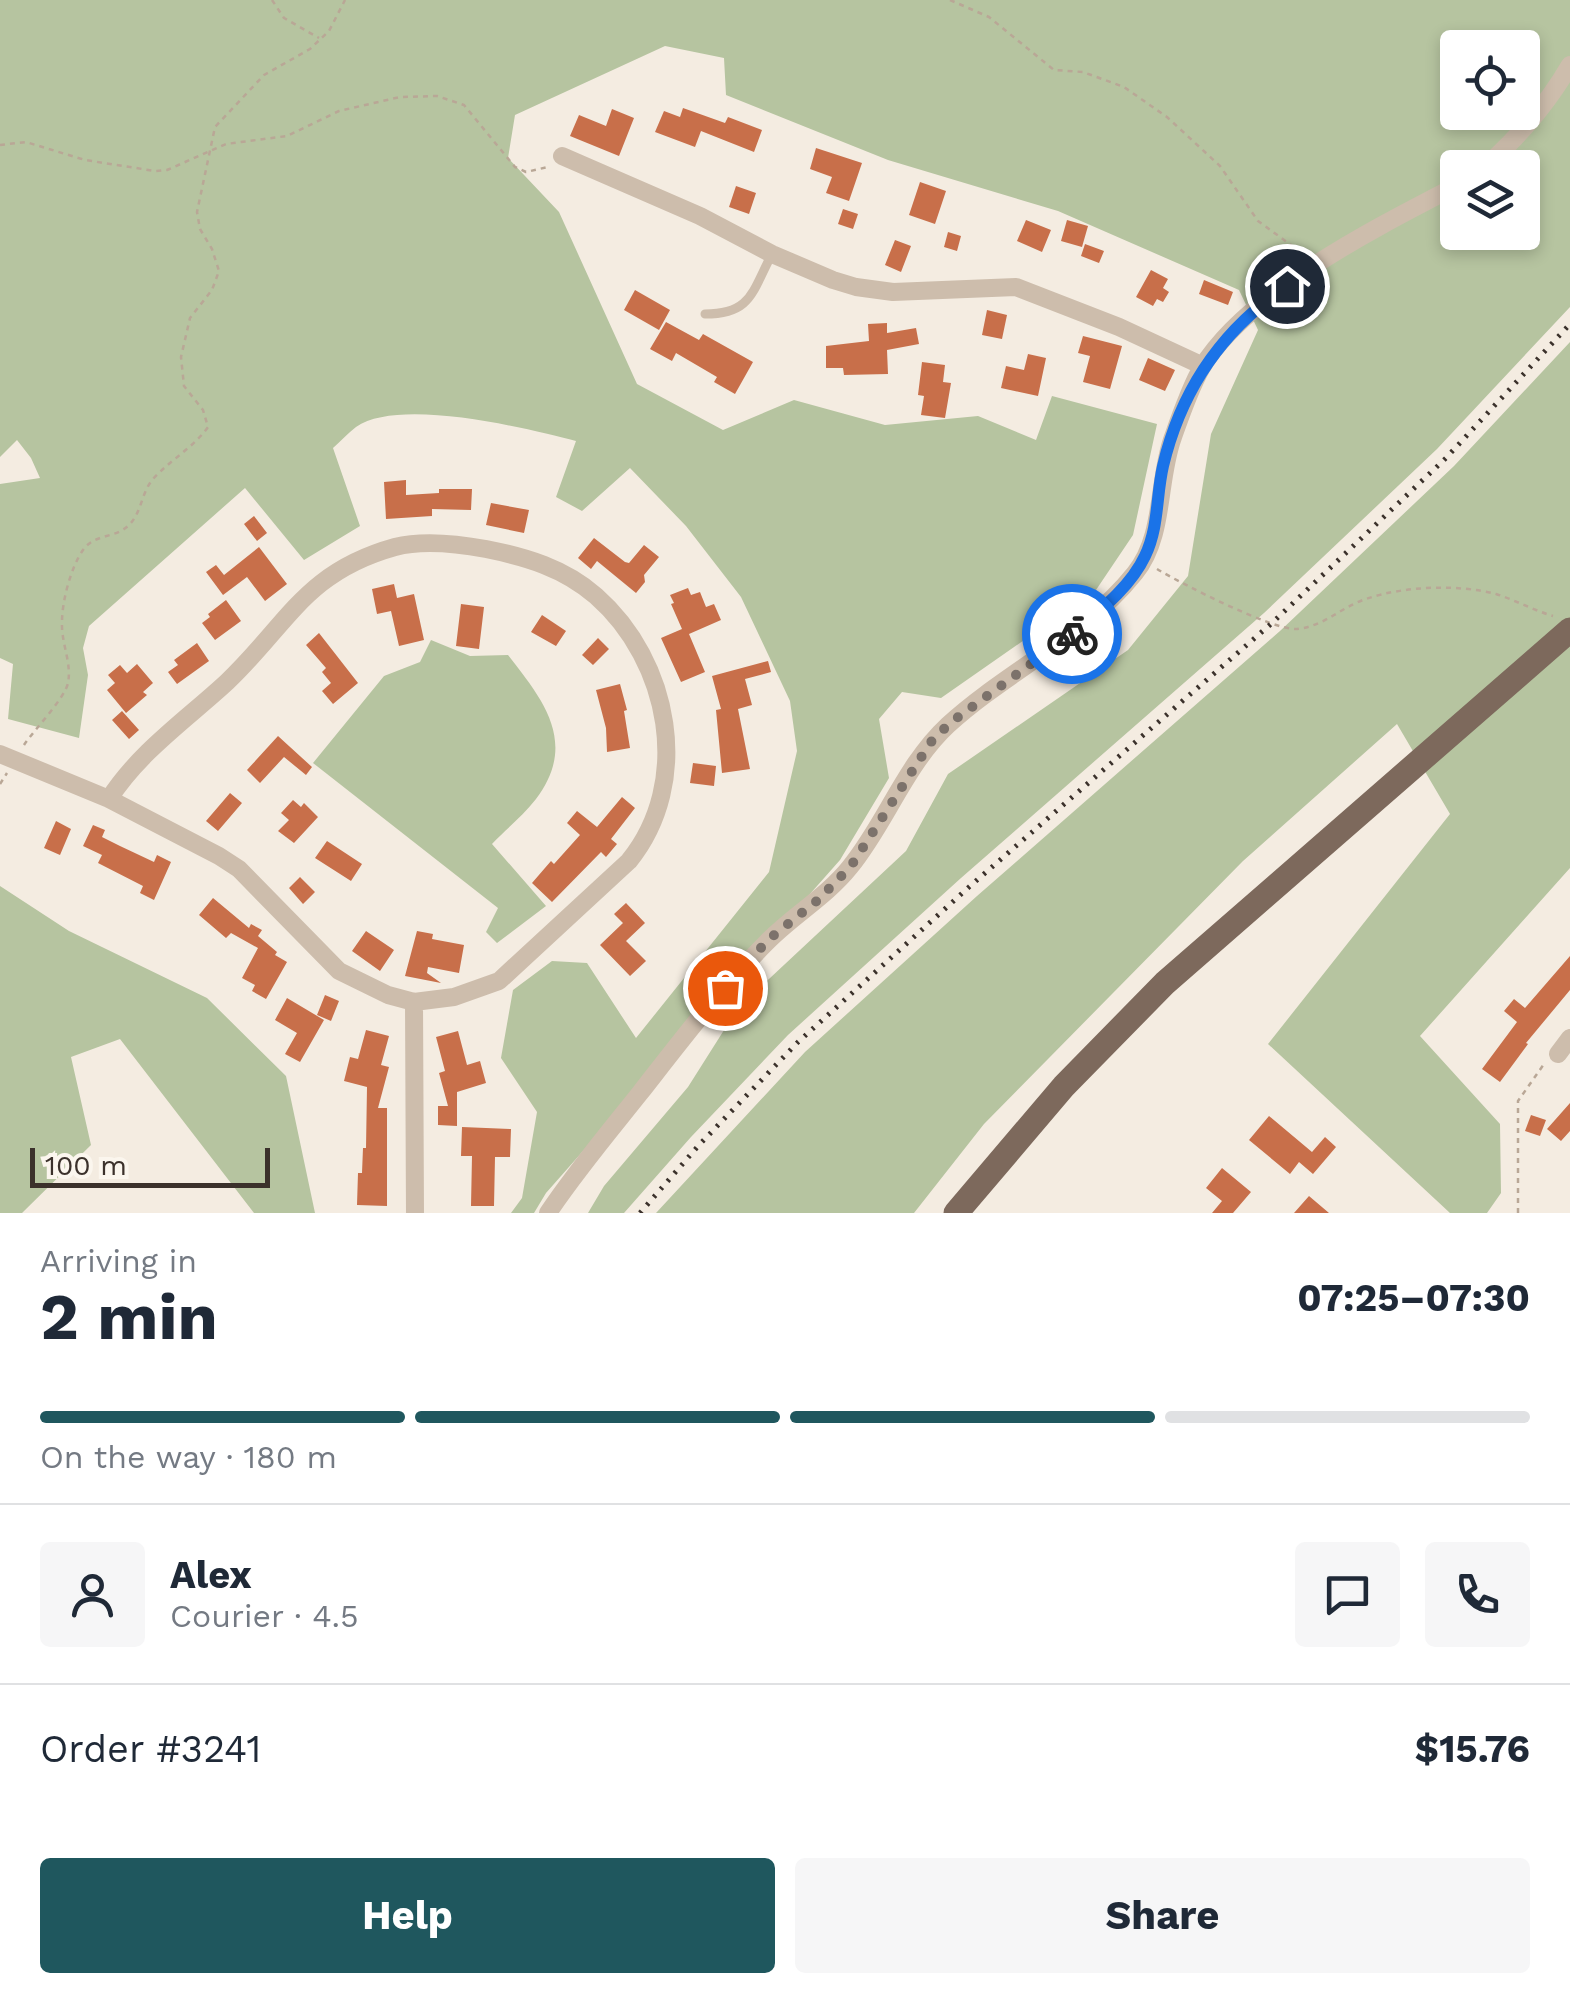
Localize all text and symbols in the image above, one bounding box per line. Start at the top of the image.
map controls [1440,30,1540,250]
button: locate [1440,30,1540,130]
button: layers [1440,150,1540,250]
pin [1245,244,1330,329]
icon: home [1260,259,1315,314]
courier [1022,584,1122,684]
icon: bike [1045,607,1100,662]
pin [683,946,768,1031]
icon: bag [698,961,753,1016]
scale bar [30,1143,270,1188]
text: 100 m [45,1149,127,1182]
text: Arriving in [40,1242,197,1280]
text: 07:25–07:30 [1297,1276,1530,1320]
text: 2 min [40,1279,218,1355]
text: On the way · 180 m [40,1438,337,1476]
button: person [40,1542,145,1647]
button: chat [1295,1542,1400,1647]
button: phone [1425,1542,1530,1647]
text: Alex [170,1553,252,1597]
text: Courier · 4.5 [170,1597,359,1635]
text: Order #3241 [40,1727,261,1771]
text: $15.76 [1415,1727,1530,1771]
button: Help [40,1858,775,1973]
button: Share [795,1858,1530,1973]

